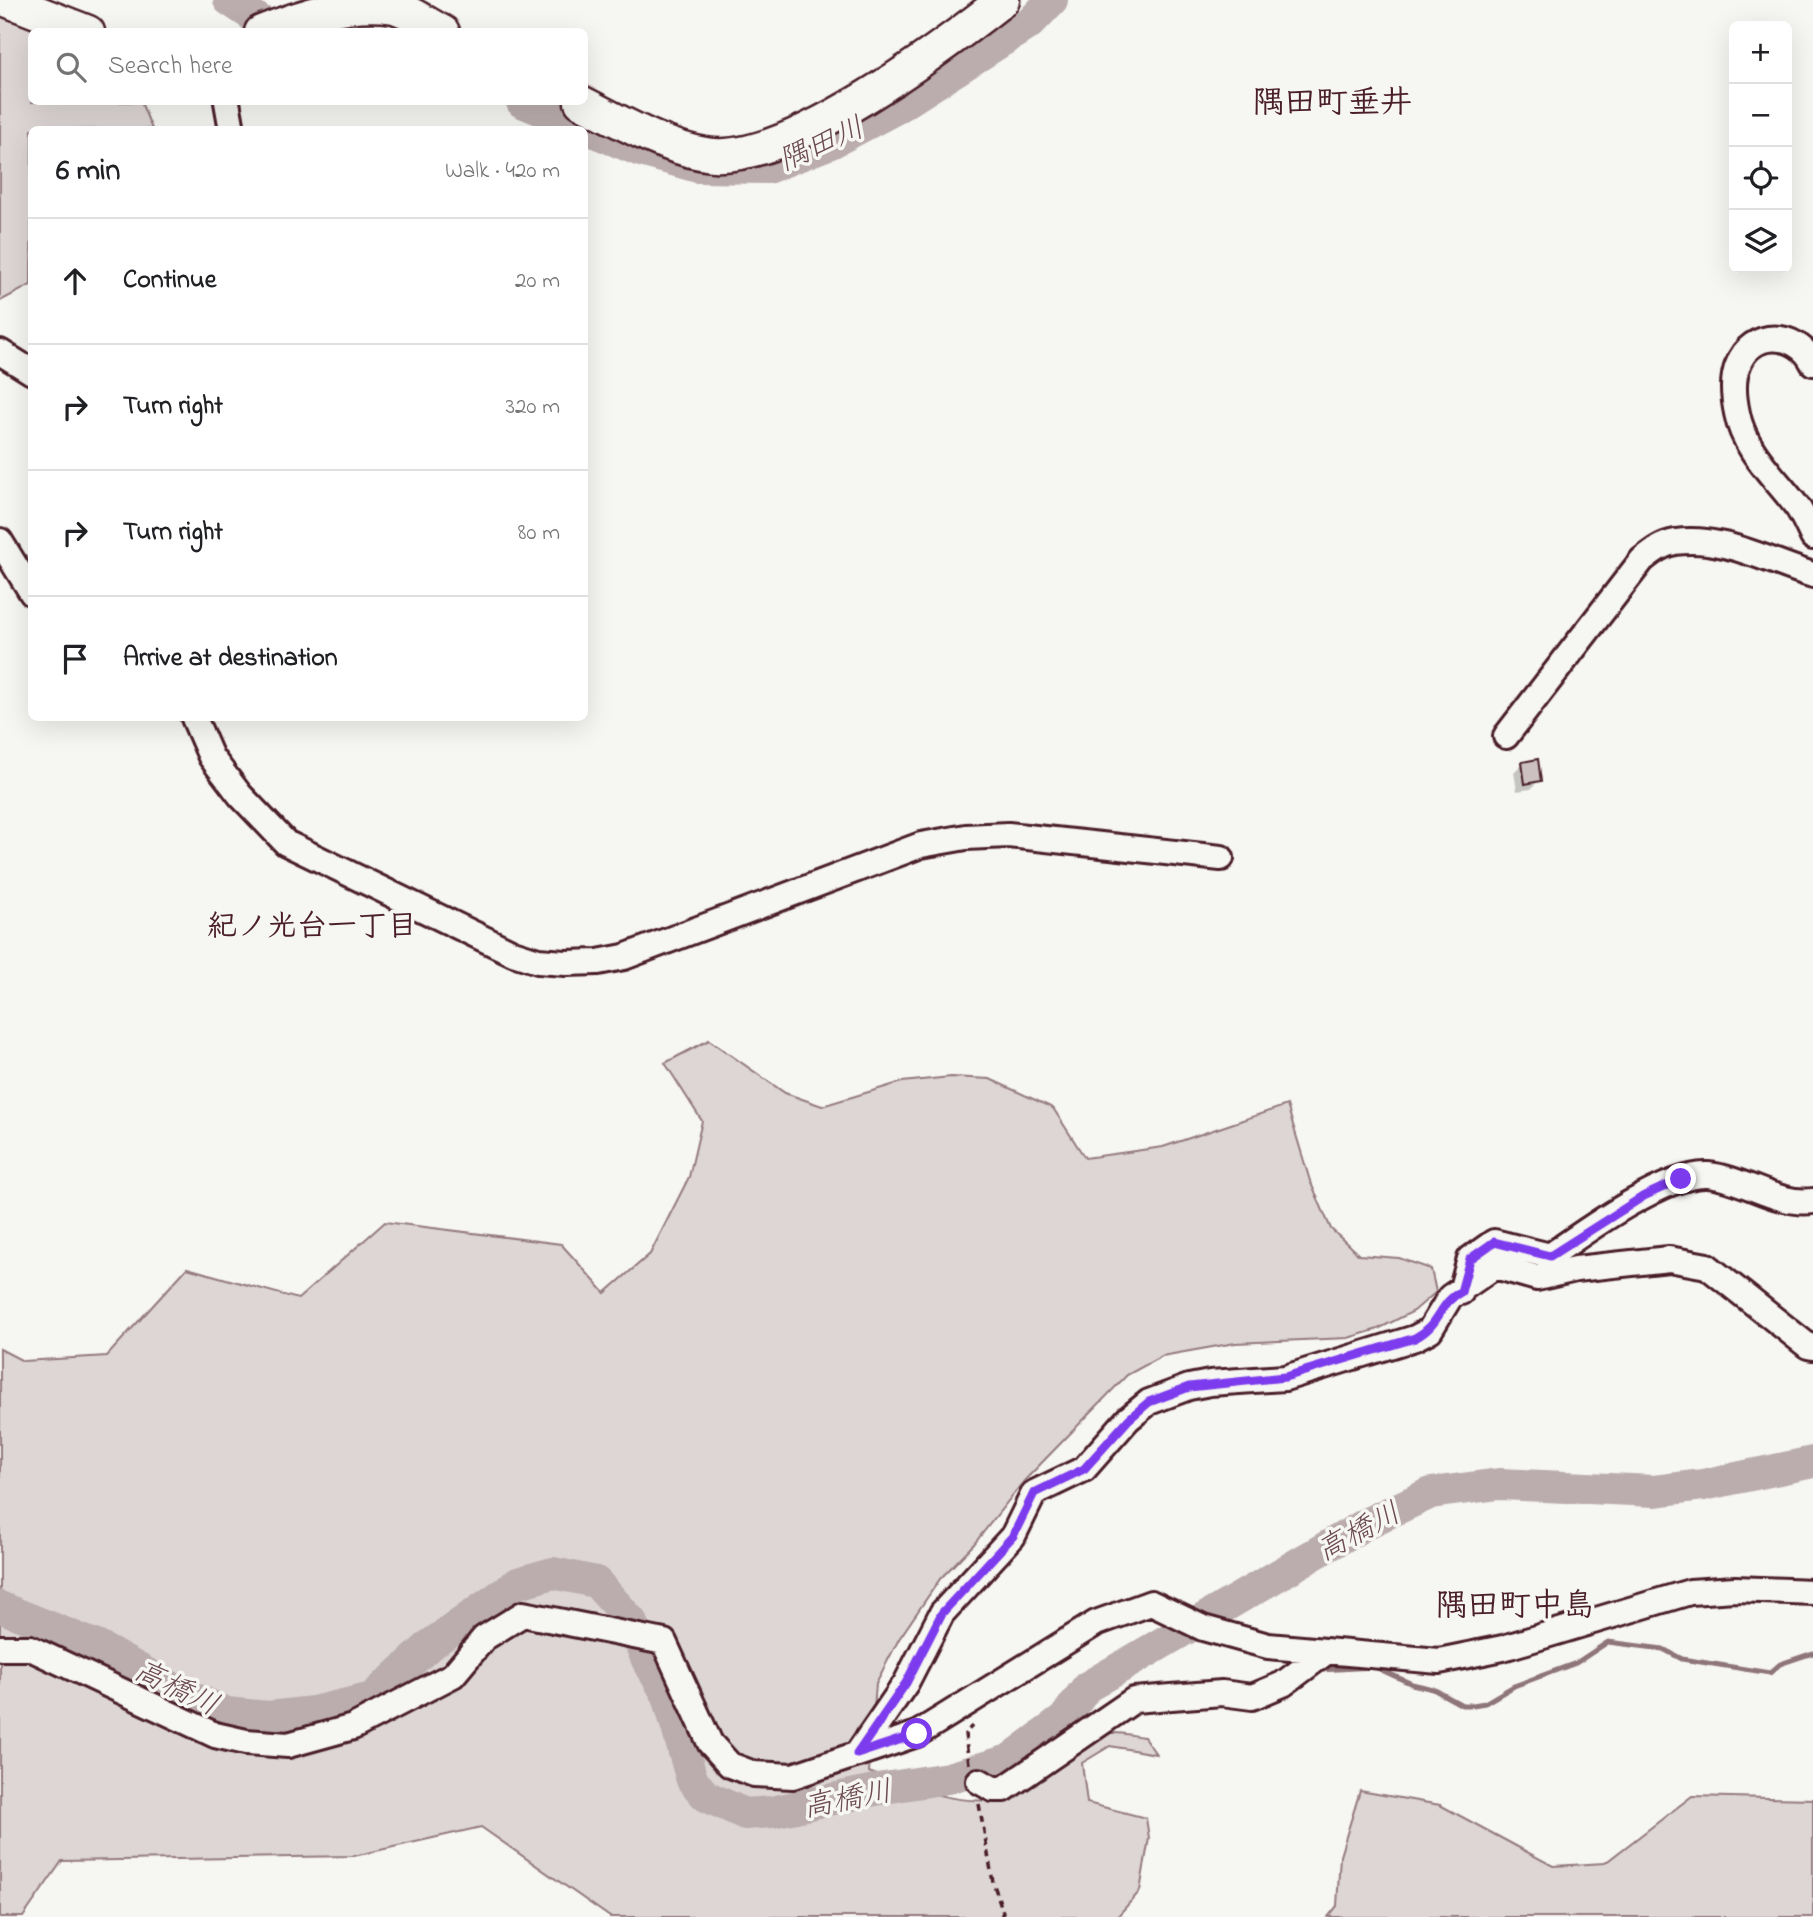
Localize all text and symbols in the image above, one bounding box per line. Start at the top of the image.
map controls [1729,21,1792,273]
button: + [1729,21,1792,84]
search box [28,28,588,105]
icon: search [52,48,90,86]
text: Search here [108,48,233,86]
district label: 隅田町垂井 [1252,81,1412,128]
button: − [1729,84,1792,147]
water label: 隅田川 [772,107,872,184]
button: locate [1729,147,1792,210]
text: 6 min [56,150,120,194]
text: Walk · 420 m [445,155,560,188]
button: layers [1729,210,1792,273]
icon: ahead [56,262,94,300]
text: Continue [123,262,216,300]
text: 20 m [515,265,560,298]
icon: right [56,388,94,426]
text: Turn right [123,388,223,426]
text: 320 m [506,391,560,424]
icon: right [56,514,94,552]
text: Turn right [123,514,223,552]
text: 80 m [518,517,560,550]
icon: arrive [56,640,94,678]
text: Arrive at destination [123,640,338,678]
district label: 紀ノ光台一丁目 [207,906,417,950]
route end [1665,1163,1696,1194]
water label: 高橋川 [1309,1493,1409,1574]
district label: 隅田町中島 [1435,1584,1595,1631]
water label: 高橋川 [126,1650,226,1729]
route start [901,1718,932,1749]
water label: 高橋川 [799,1771,896,1831]

